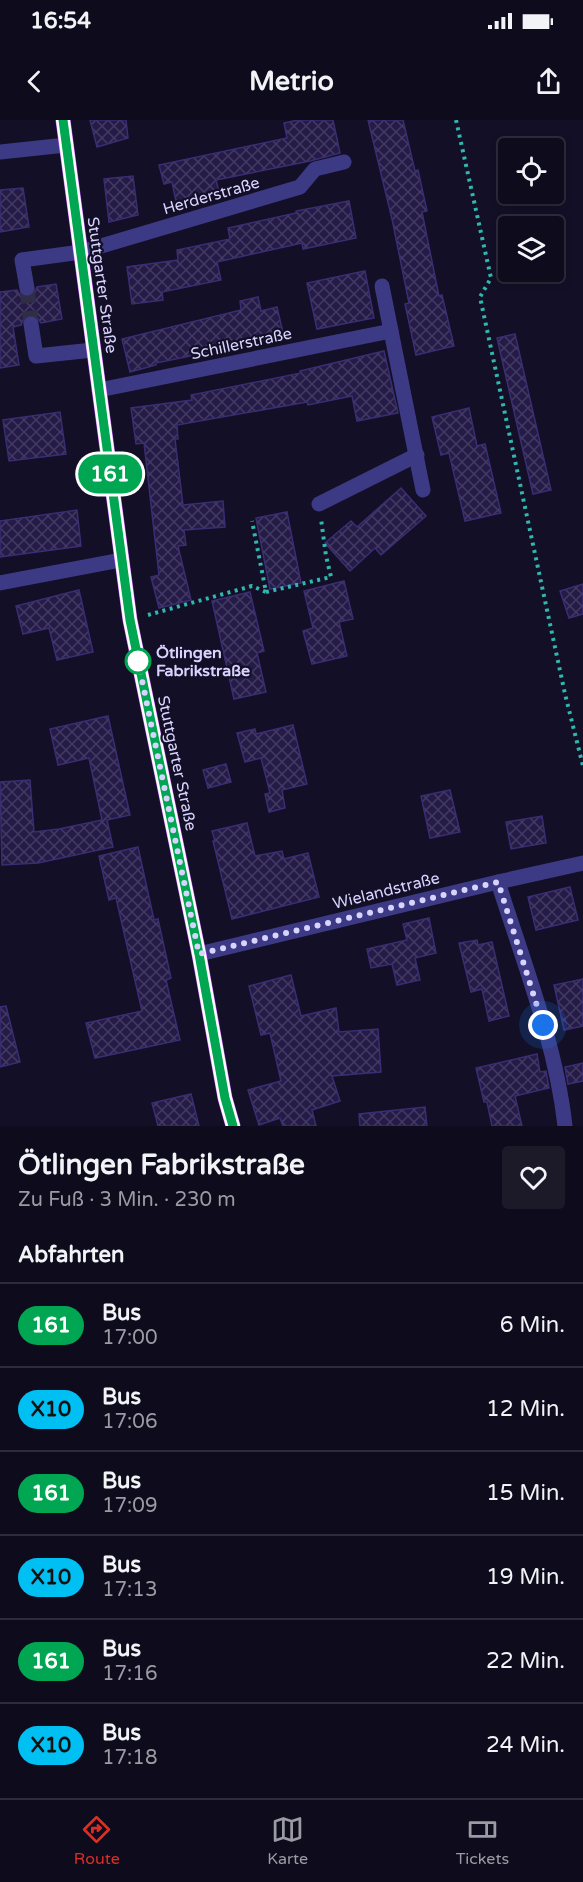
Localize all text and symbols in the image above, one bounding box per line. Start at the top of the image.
text: 16:54 [30,8,91,34]
icon: back [18,65,51,98]
text: Metrio [249,65,334,98]
icon: share [532,65,565,98]
map controls [498,138,564,282]
button: locate [498,138,564,204]
street label: Herderstraße [161,173,262,219]
street label: Stuttgarter Straße [83,216,121,355]
button: layers [498,216,564,282]
street label: Schillerstraße [189,323,294,364]
line badge: 161 [76,454,144,494]
text: 161 [90,462,130,487]
place label: Ötlingen Fabrikstraße [156,643,250,681]
marker: Ötlingen Fabrikstraße [125,648,151,674]
street label: Stuttgarter Straße [153,694,201,833]
street label: Wielandstraße [331,868,442,914]
your location [528,1010,558,1040]
button: heart [502,1146,565,1209]
text: Ötlingen Fabrikstraße [18,1148,305,1182]
text: Zu Fuß · 3 Min. · 230 m [18,1188,236,1212]
text: Abfahrten [18,1242,124,1268]
text: Bus [102,1300,141,1326]
text: 6 Min. [500,1312,565,1338]
text: 161 [31,1313,71,1338]
text: 17:00 [102,1326,157,1350]
text: Bus [102,1384,141,1410]
text: 12 Min. [486,1396,565,1422]
text: X10 [31,1397,71,1422]
text: 17:06 [102,1410,157,1434]
text: Bus [102,1468,141,1494]
text: 15 Min. [486,1480,565,1506]
text: 161 [31,1481,71,1506]
text: 17:09 [102,1494,157,1518]
text: Bus [102,1552,141,1578]
text: 19 Min. [486,1564,565,1590]
text: X10 [31,1565,71,1590]
text: 17:13 [102,1578,157,1602]
text: Bus [102,1636,141,1662]
text: 22 Min. [486,1648,565,1674]
text: 161 [31,1649,71,1674]
text: 17:16 [102,1662,157,1686]
text: Bus [102,1720,141,1746]
text: 24 Min. [486,1732,565,1758]
text: X10 [31,1733,71,1758]
text: 17:18 [102,1746,157,1770]
tab: Route [74,1813,120,1869]
tab: Karte [267,1813,308,1869]
tab: Tickets [456,1813,509,1869]

